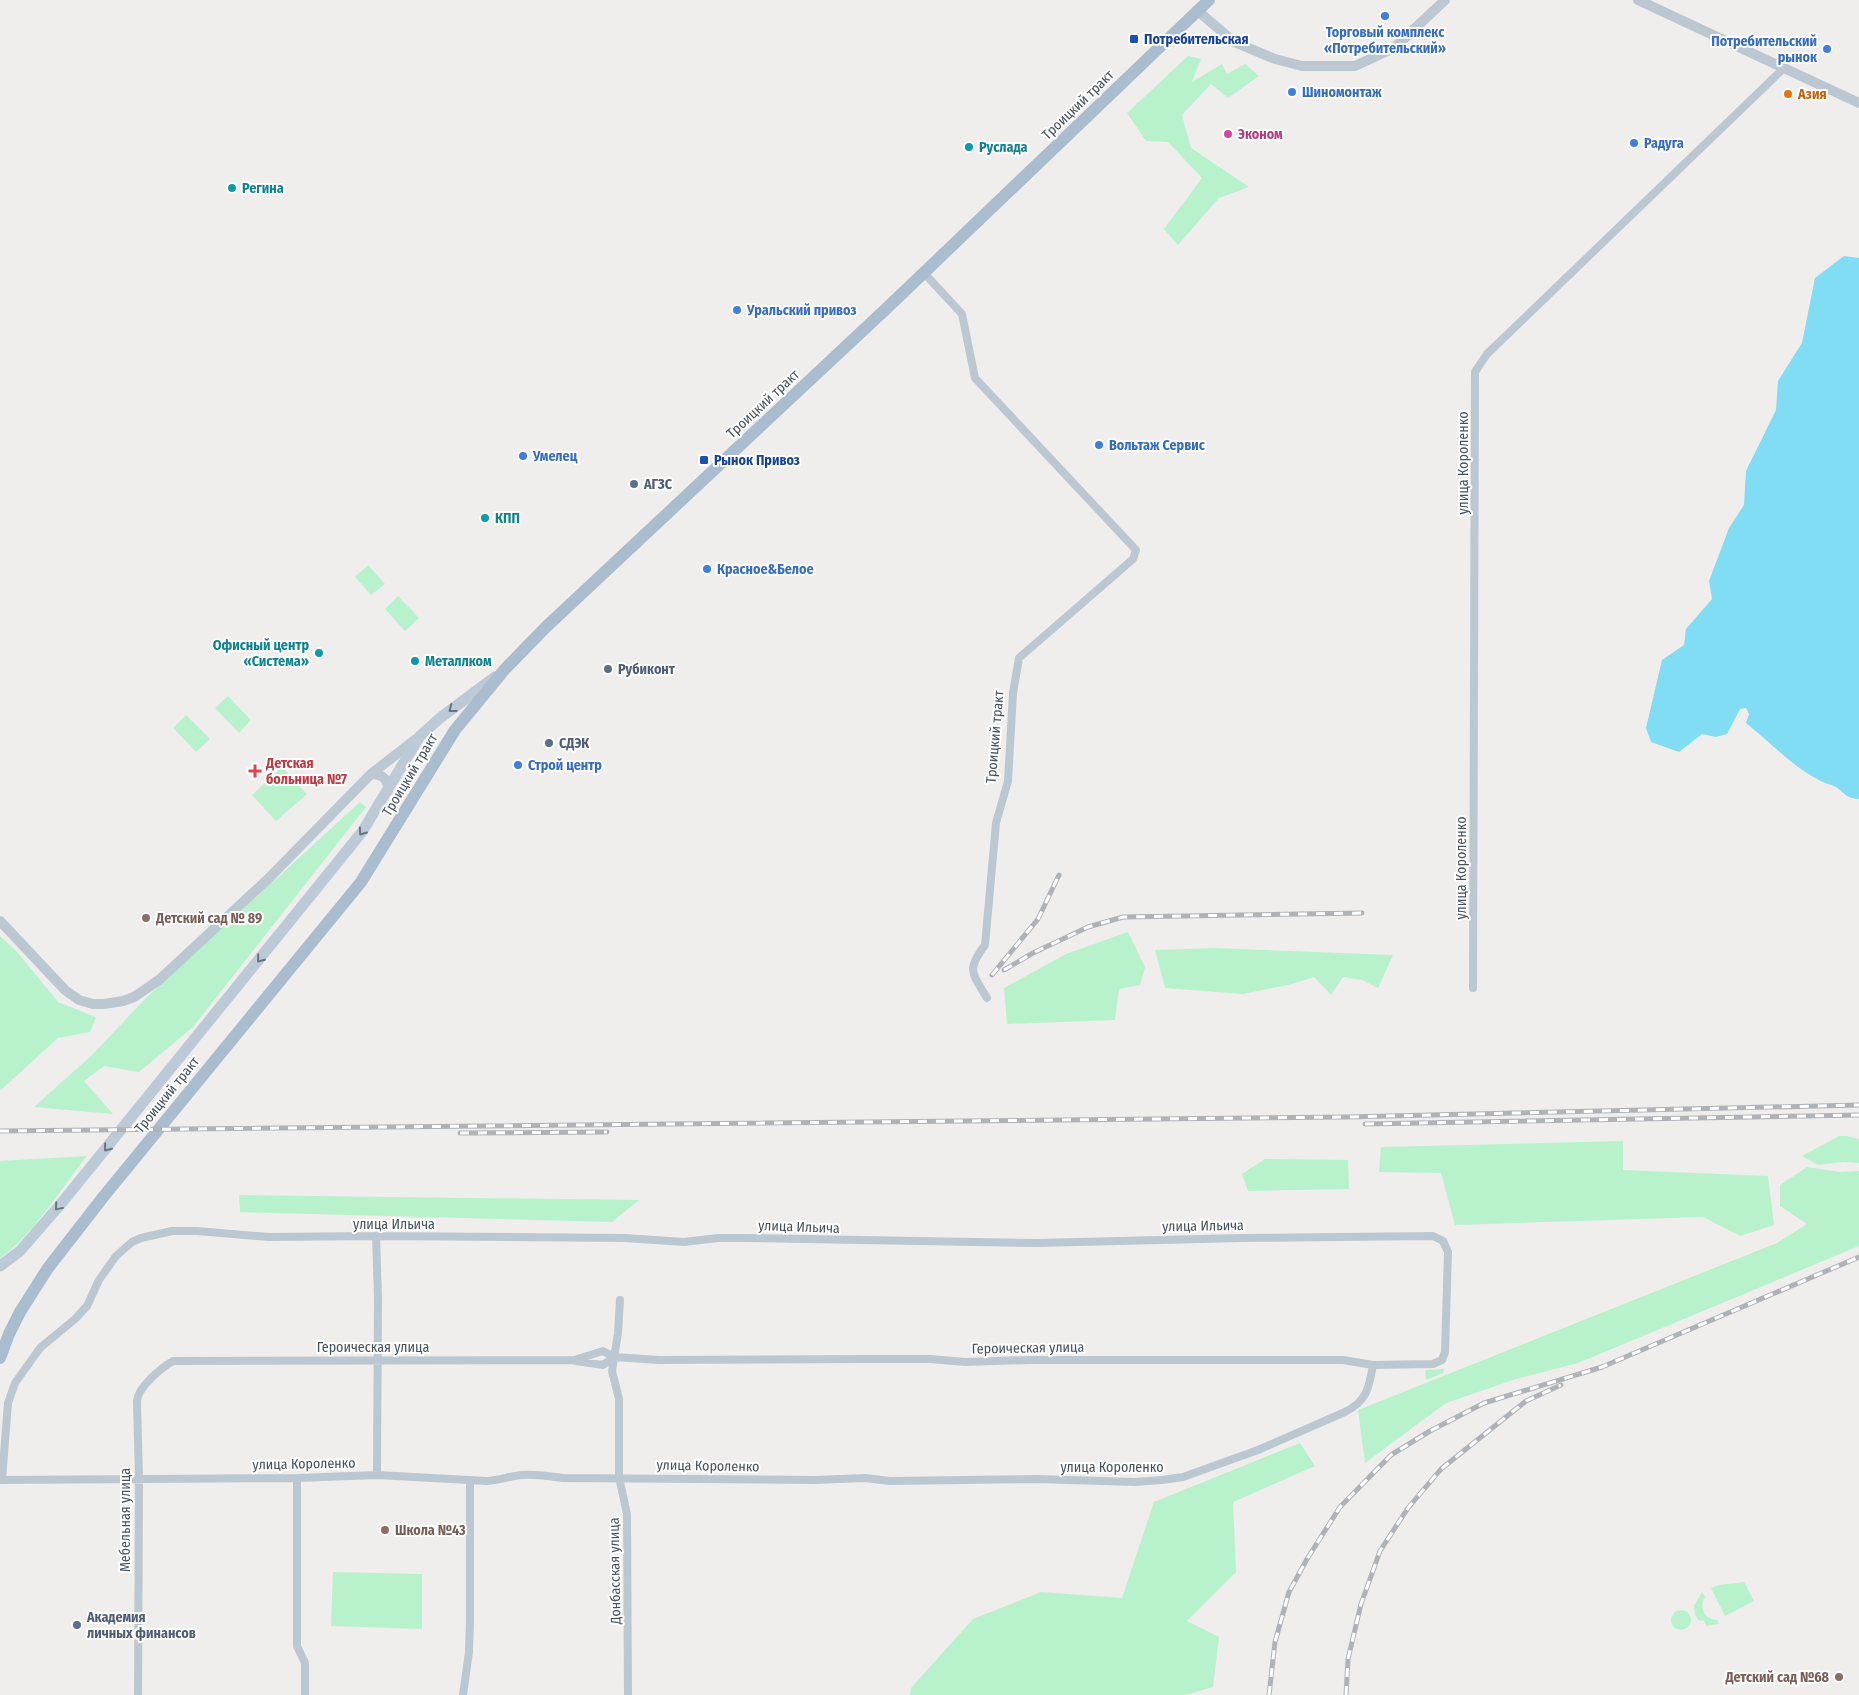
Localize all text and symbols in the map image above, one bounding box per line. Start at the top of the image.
marker: Торговый комплекс «Потребительский» [1379,10,1391,22]
place label: Торговый комплекс «Потребительский» [1324,24,1446,57]
place label: Потребительская [1144,31,1249,48]
marker: Потребительская [1128,33,1140,45]
place label: Потребительский рынок [1711,33,1818,66]
marker: Потребительский рынок [1821,43,1833,55]
street label: Троицкий тракт [1039,66,1118,143]
place label: Шиномонтаж [1302,84,1382,101]
marker: Шиномонтаж [1286,86,1298,98]
place label: Азия [1797,86,1827,103]
marker: Азия [1782,88,1794,100]
place label: Эконом [1238,126,1283,143]
marker: Эконом [1222,128,1234,140]
place label: Радуга [1644,135,1684,152]
marker: Радуга [1628,137,1640,149]
place label: Руслада [979,139,1027,156]
marker: Руслада [963,141,975,153]
place label: Регина [242,180,284,197]
marker: Регина [226,182,238,194]
place label: Уральский привоз [746,302,857,319]
marker: Уральский привоз [731,304,743,316]
street label: Троицкий тракт [723,366,803,442]
street label: улица Короленко [1455,411,1472,515]
place label: Вольтаж Сервис [1109,437,1206,454]
marker: Вольтаж Сервис [1093,439,1105,451]
place label: Умелец [532,448,578,465]
marker: Умелец [517,450,529,462]
place label: Рынок Привоз [714,452,800,469]
marker: Рынок Привоз [698,454,710,466]
place label: АГЗС [643,476,673,493]
marker: АГЗС [628,478,640,490]
place label: КПП [495,510,520,527]
marker: КПП [479,512,491,524]
place label: Красное&Белое [717,561,814,578]
marker: Красное&Белое [701,563,713,575]
place label: Офисный центр «Система» [213,637,309,670]
marker: Офисный центр «Система» [313,647,325,659]
place label: Металлком [425,653,492,670]
marker: Металлком [409,655,421,667]
place label: Рубиконт [618,661,676,678]
marker: Рубиконт [602,663,614,675]
street label: Троицкий тракт [982,690,1008,784]
one-way arrow [449,703,458,711]
street label: Троицкий тракт [379,730,441,819]
place label: СДЭК [559,735,590,752]
marker: СДЭК [543,737,555,749]
place label: Детская больница №7 [265,755,347,788]
place label: Строй центр [528,757,602,774]
marker: Строй центр [512,759,524,771]
marker: Детская больница №7 [248,764,262,778]
street label: улица Короленко [1453,816,1470,920]
one-way arrow [359,826,368,836]
place label: Детский сад № 89 [155,910,262,927]
marker: Детский сад № 89 [140,912,152,924]
one-way arrow [257,953,266,962]
street label: Троицкий тракт [131,1053,203,1137]
one-way arrow [103,1143,112,1152]
one-way arrow [54,1202,63,1211]
street label: улица Ильича [353,1216,435,1233]
street label: улица Ильича [758,1217,840,1237]
street label: улица Ильича [1162,1217,1244,1235]
street label: Героическая улица [317,1339,429,1356]
street label: Героическая улица [972,1339,1085,1357]
street label: улица Короленко [252,1455,356,1473]
street label: улица Короленко [656,1457,760,1475]
street label: улица Короленко [1060,1459,1164,1476]
street label: Мебельная улица [117,1468,134,1572]
street label: Донбасская улица [606,1517,624,1626]
place label: Школа №43 [395,1522,466,1539]
marker: Школа №43 [379,1524,391,1536]
place label: Академия личных финансов [86,1609,196,1642]
marker: Академия личных финансов [71,1619,83,1631]
place label: Детский сад №68 [1724,1669,1830,1686]
marker: Детский сад №68 [1833,1671,1845,1683]

